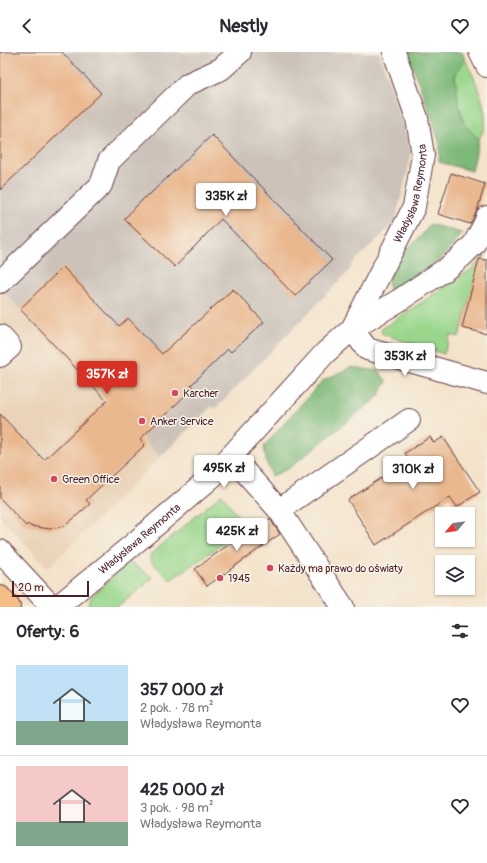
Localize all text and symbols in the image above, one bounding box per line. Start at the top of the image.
icon: back [16,15,38,37]
text: Nestly [219,15,268,38]
icon: heart [449,15,471,37]
street label: Władysława Reymonta [391,143,430,245]
pin: 335K zł [189,183,263,217]
text: 335K zł [205,188,247,204]
pin: 353K zł [368,343,442,377]
text: 353K zł [384,348,426,364]
pin: 357K zł [70,361,144,395]
text: 357K zł [86,366,128,382]
place label: Karcher [183,387,219,400]
marker: Karcher [170,388,180,398]
place label: Anker Service [150,415,214,428]
marker: Anker Service [137,416,147,426]
pin: 495K zł [187,455,261,489]
pin: 310K zł [376,456,450,490]
text: 495K zł [203,460,245,476]
text: 310K zł [392,461,434,477]
place label: Green Office [62,473,120,486]
marker: Green Office [49,474,59,484]
street label: Władysława Reymonta [96,501,183,577]
north arrow [435,507,475,547]
map controls [435,507,475,595]
pin: 425K zł [200,518,274,552]
text: 425K zł [216,523,258,539]
button: layers [435,555,475,595]
place label: Każdy ma prawo do oświaty [278,562,403,575]
marker: Każdy ma prawo do oświaty [265,563,275,573]
place label: 1945 [228,572,250,585]
marker: 1945 [215,573,225,583]
scale bar [12,579,89,598]
text: 20 m [18,581,44,594]
icon: filters [449,620,471,642]
text: Oferty: 6 [16,621,79,642]
text: 357 000 zł [140,679,223,700]
icon: home [48,681,96,729]
icon: heart [449,694,471,716]
text: 2 pok. · 78 m² [140,700,214,716]
text: Władysława Reymonta [140,716,261,732]
text: 425 000 zł [140,779,224,800]
icon: home [48,782,96,830]
icon: heart [449,795,471,817]
text: 3 pok. · 98 m² [140,800,213,816]
text: Władysława Reymonta [140,816,261,832]

